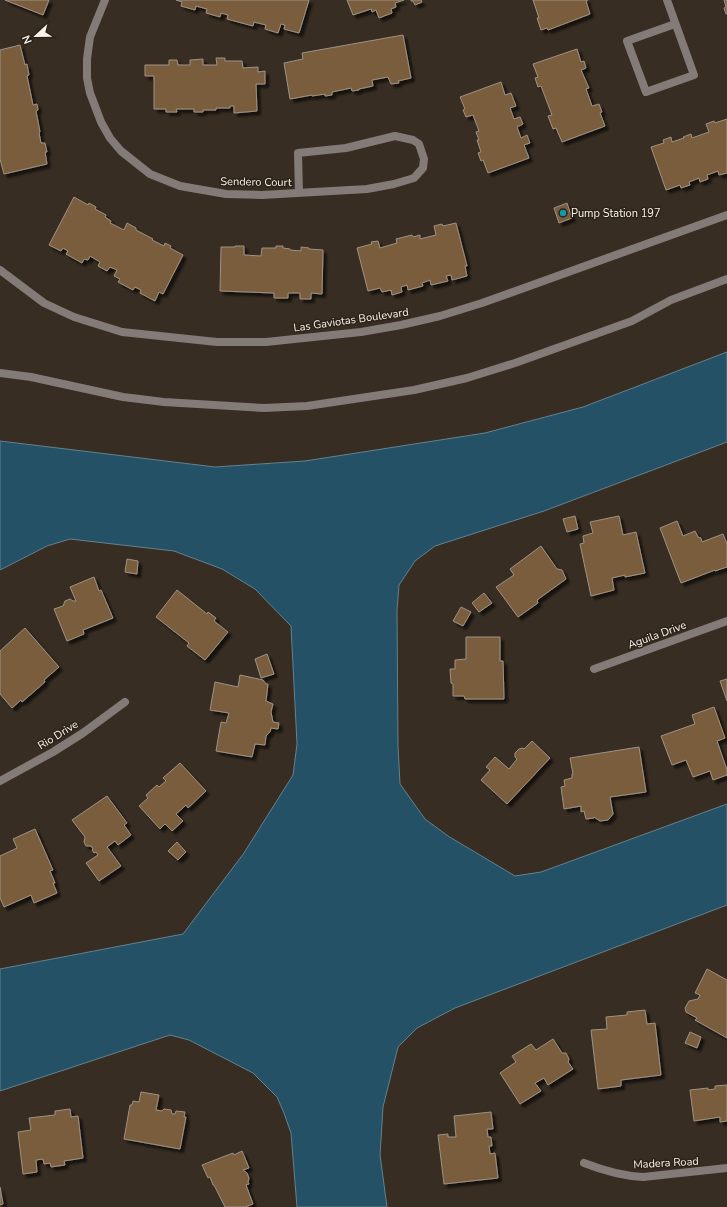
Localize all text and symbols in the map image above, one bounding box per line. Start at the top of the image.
north arrow [16,16,56,56]
text: N [19,33,36,46]
street label: Sendero Court [220,174,292,190]
place label: Pump Station 197 [571,206,661,221]
marker: Pump Station 197 [558,208,568,218]
street label: Las Gaviotas Boulevard [292,304,410,336]
street label: Aguila Drive [626,617,688,653]
street label: Rio Drive [35,717,81,753]
street label: Madera Road [633,1154,699,1172]

